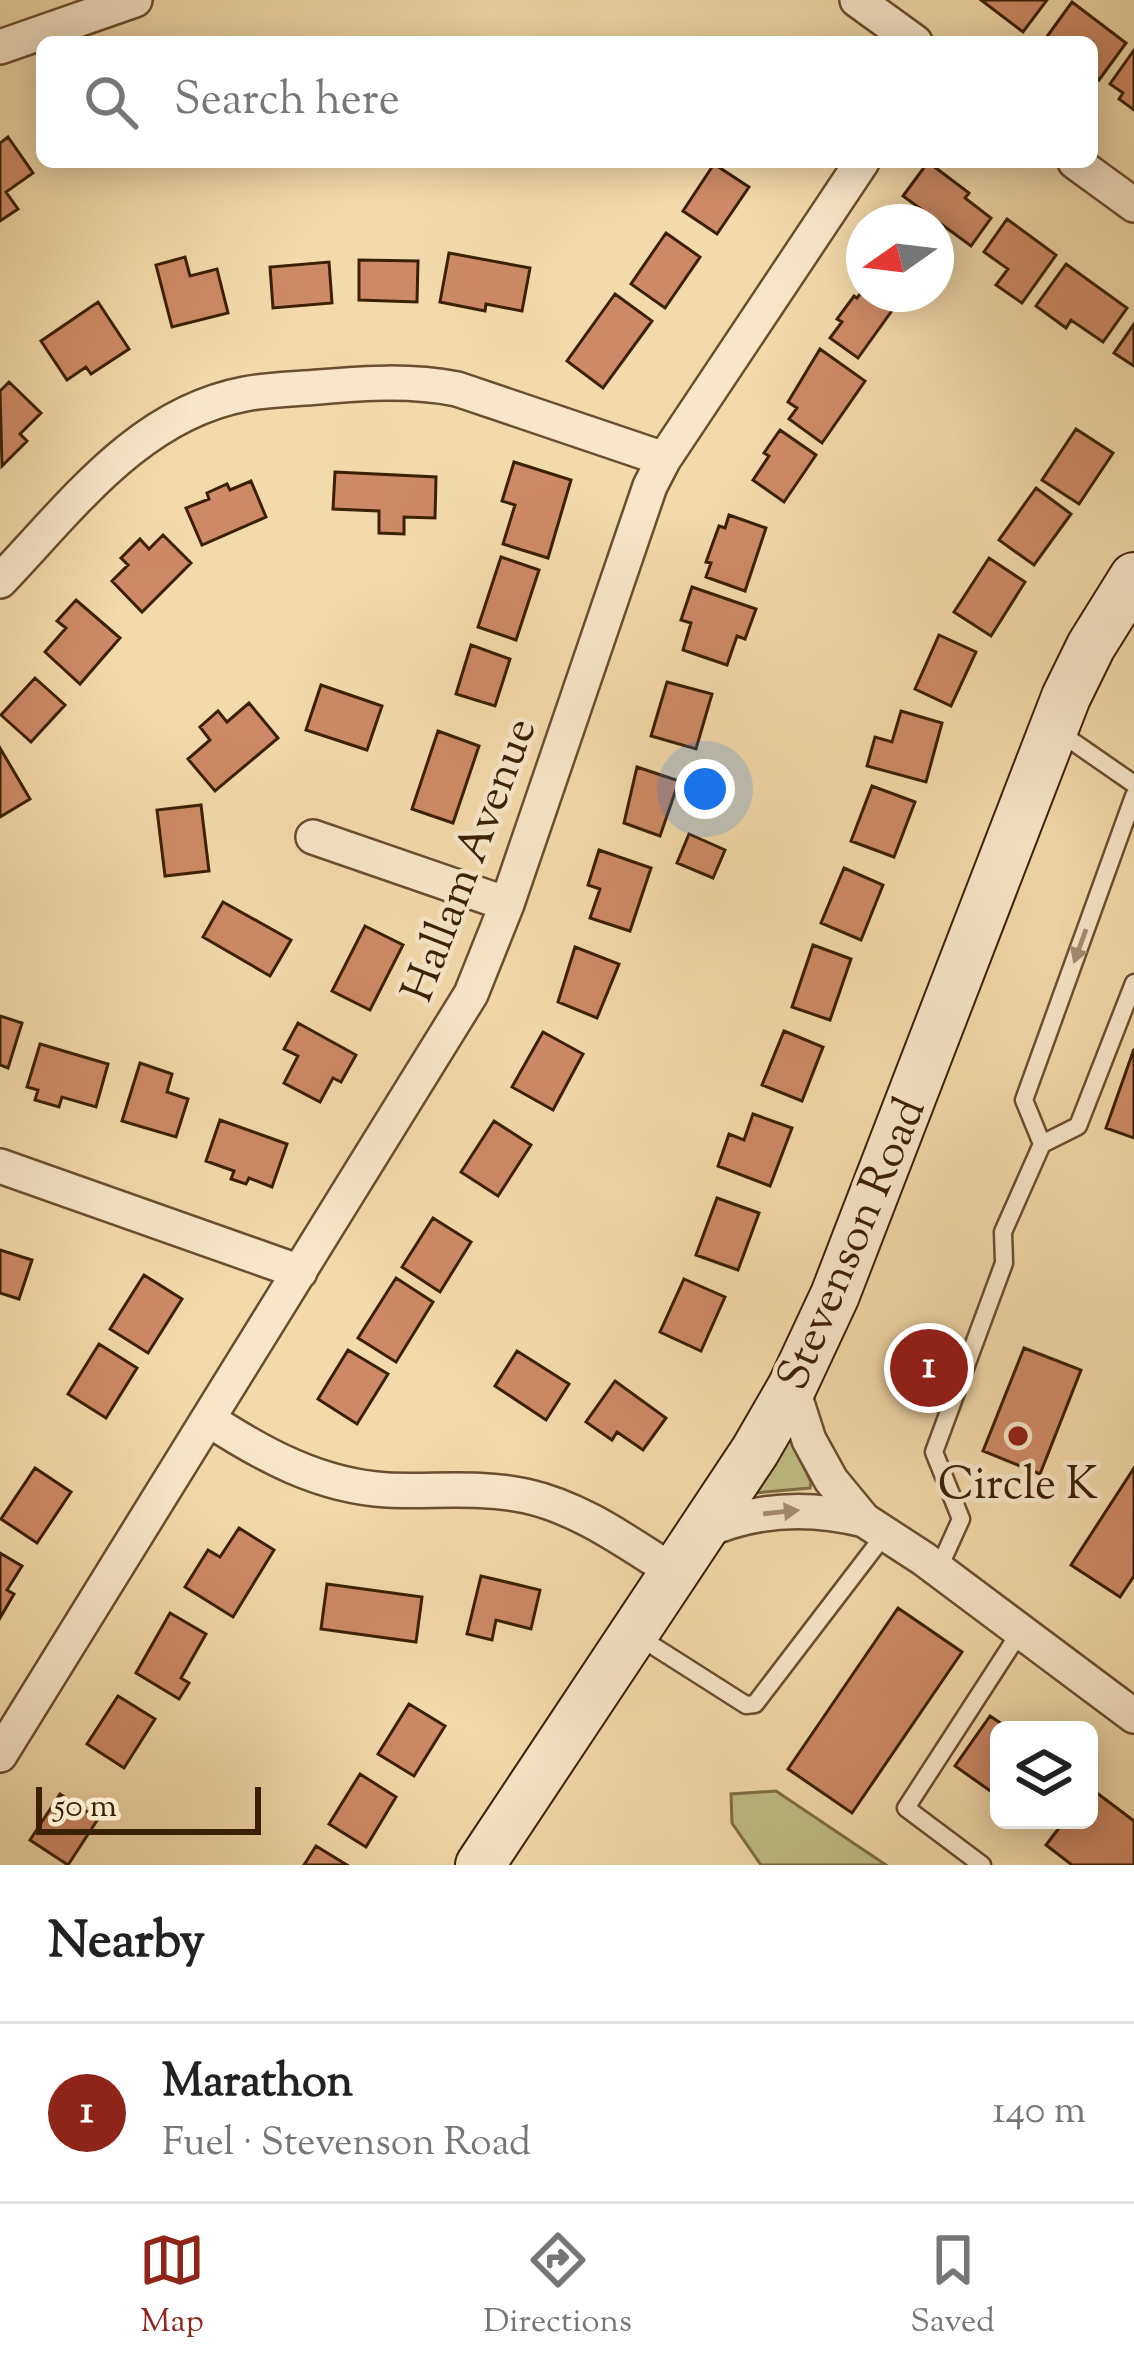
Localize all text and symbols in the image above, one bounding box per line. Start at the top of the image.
search box [36,36,1098,168]
icon: search [78,69,144,135]
text: Search here [174,70,400,135]
north arrow [846,204,954,312]
street label: Hallam Avenue [388,710,556,1012]
your location [675,759,735,819]
one-way arrow [1070,928,1088,964]
street label: Stevenson Road [763,1089,945,1401]
pin: 1 [890,1323,968,1413]
marker: Circle K [1005,1423,1031,1449]
place label: Circle K [938,1455,1098,1520]
one-way arrow [763,1502,801,1521]
map controls [990,1721,1098,1829]
button: layers [990,1721,1098,1829]
scale bar [36,1781,261,1834]
text: 50 m [54,1784,117,1832]
text: Nearby [48,1907,205,1980]
text: Marathon [162,2052,353,2117]
text: 1 [80,2085,94,2141]
text: 140 m [992,2085,1086,2141]
text: Fuel · Stevenson Road [162,2117,531,2173]
tab: Map [139,2227,205,2347]
tab: Directions [483,2227,632,2347]
tab: Saved [910,2227,995,2347]

